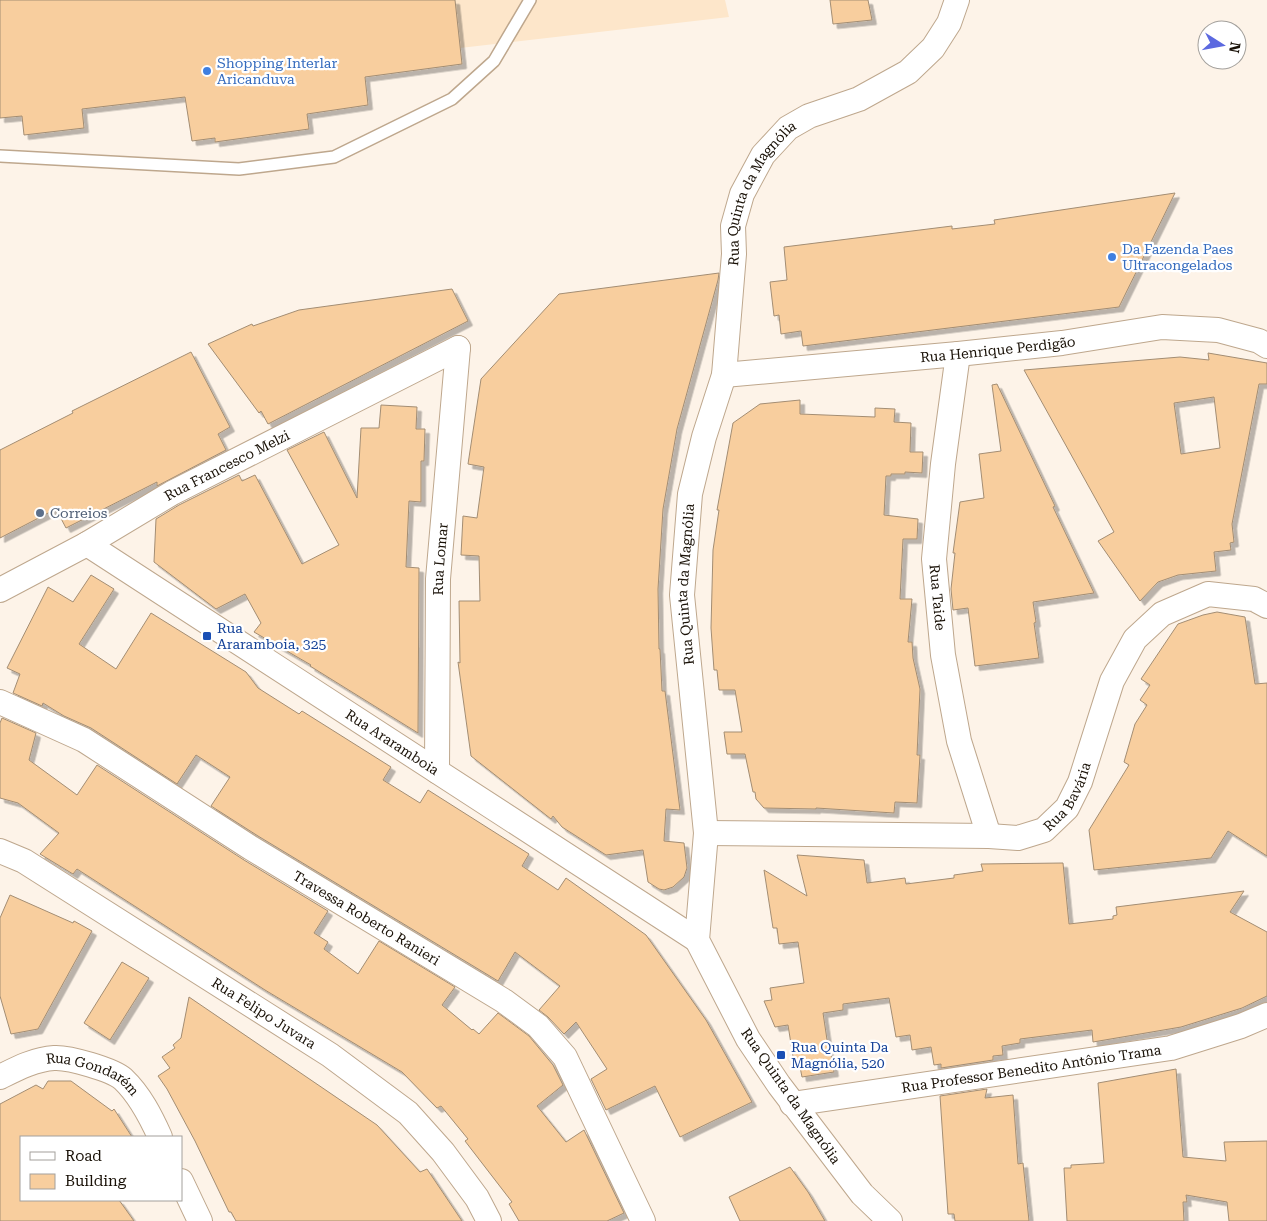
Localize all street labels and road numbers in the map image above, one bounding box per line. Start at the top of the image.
street label: Rua Quinta da Magnólia [725,117,799,266]
street label: Rua Henrique Perdigão [919,333,1077,365]
street label: Rua Francesco Melzi [161,427,292,504]
street label: Rua Quinta da Magnólia [674,503,697,666]
street label: Rua Lomar [430,522,451,595]
street label: Rua Taide [927,564,949,632]
street label: Rua Araramboia [343,706,442,778]
street label: Rua Bavária [1040,760,1094,834]
street label: Travessa Roberto Ranieri [290,867,443,969]
street label: Rua Felipo Juvara [209,974,319,1052]
street label: Rua Quinta da Magnólia [738,1025,844,1167]
street label: Rua Professor Benedito Antônio Trama [900,1041,1163,1096]
street label: Rua Gondarém [45,1050,143,1099]

